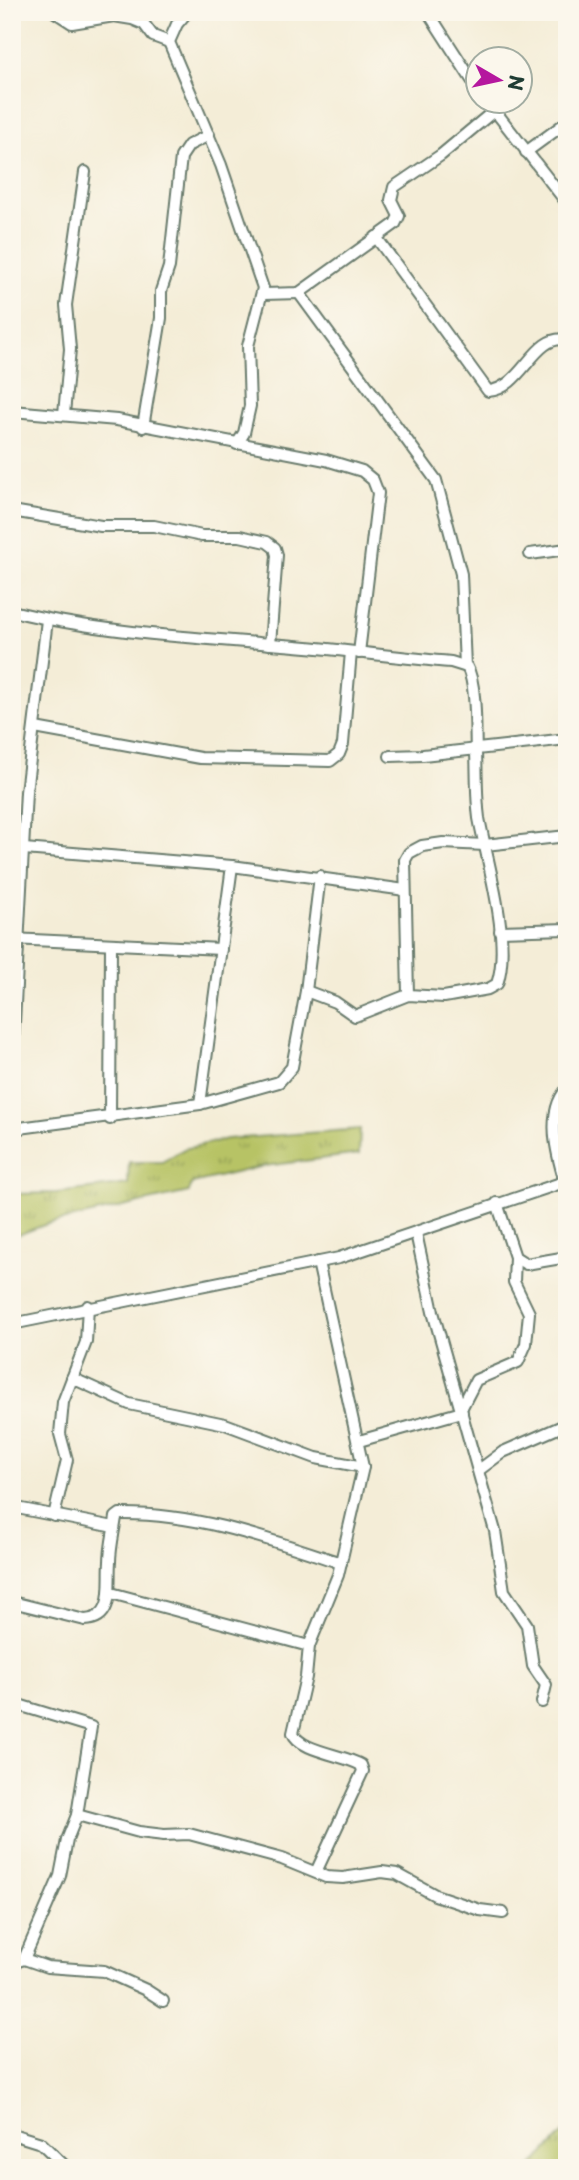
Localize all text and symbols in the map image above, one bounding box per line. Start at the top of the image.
north arrow [463,46,534,116]
text: N [502,73,532,92]

